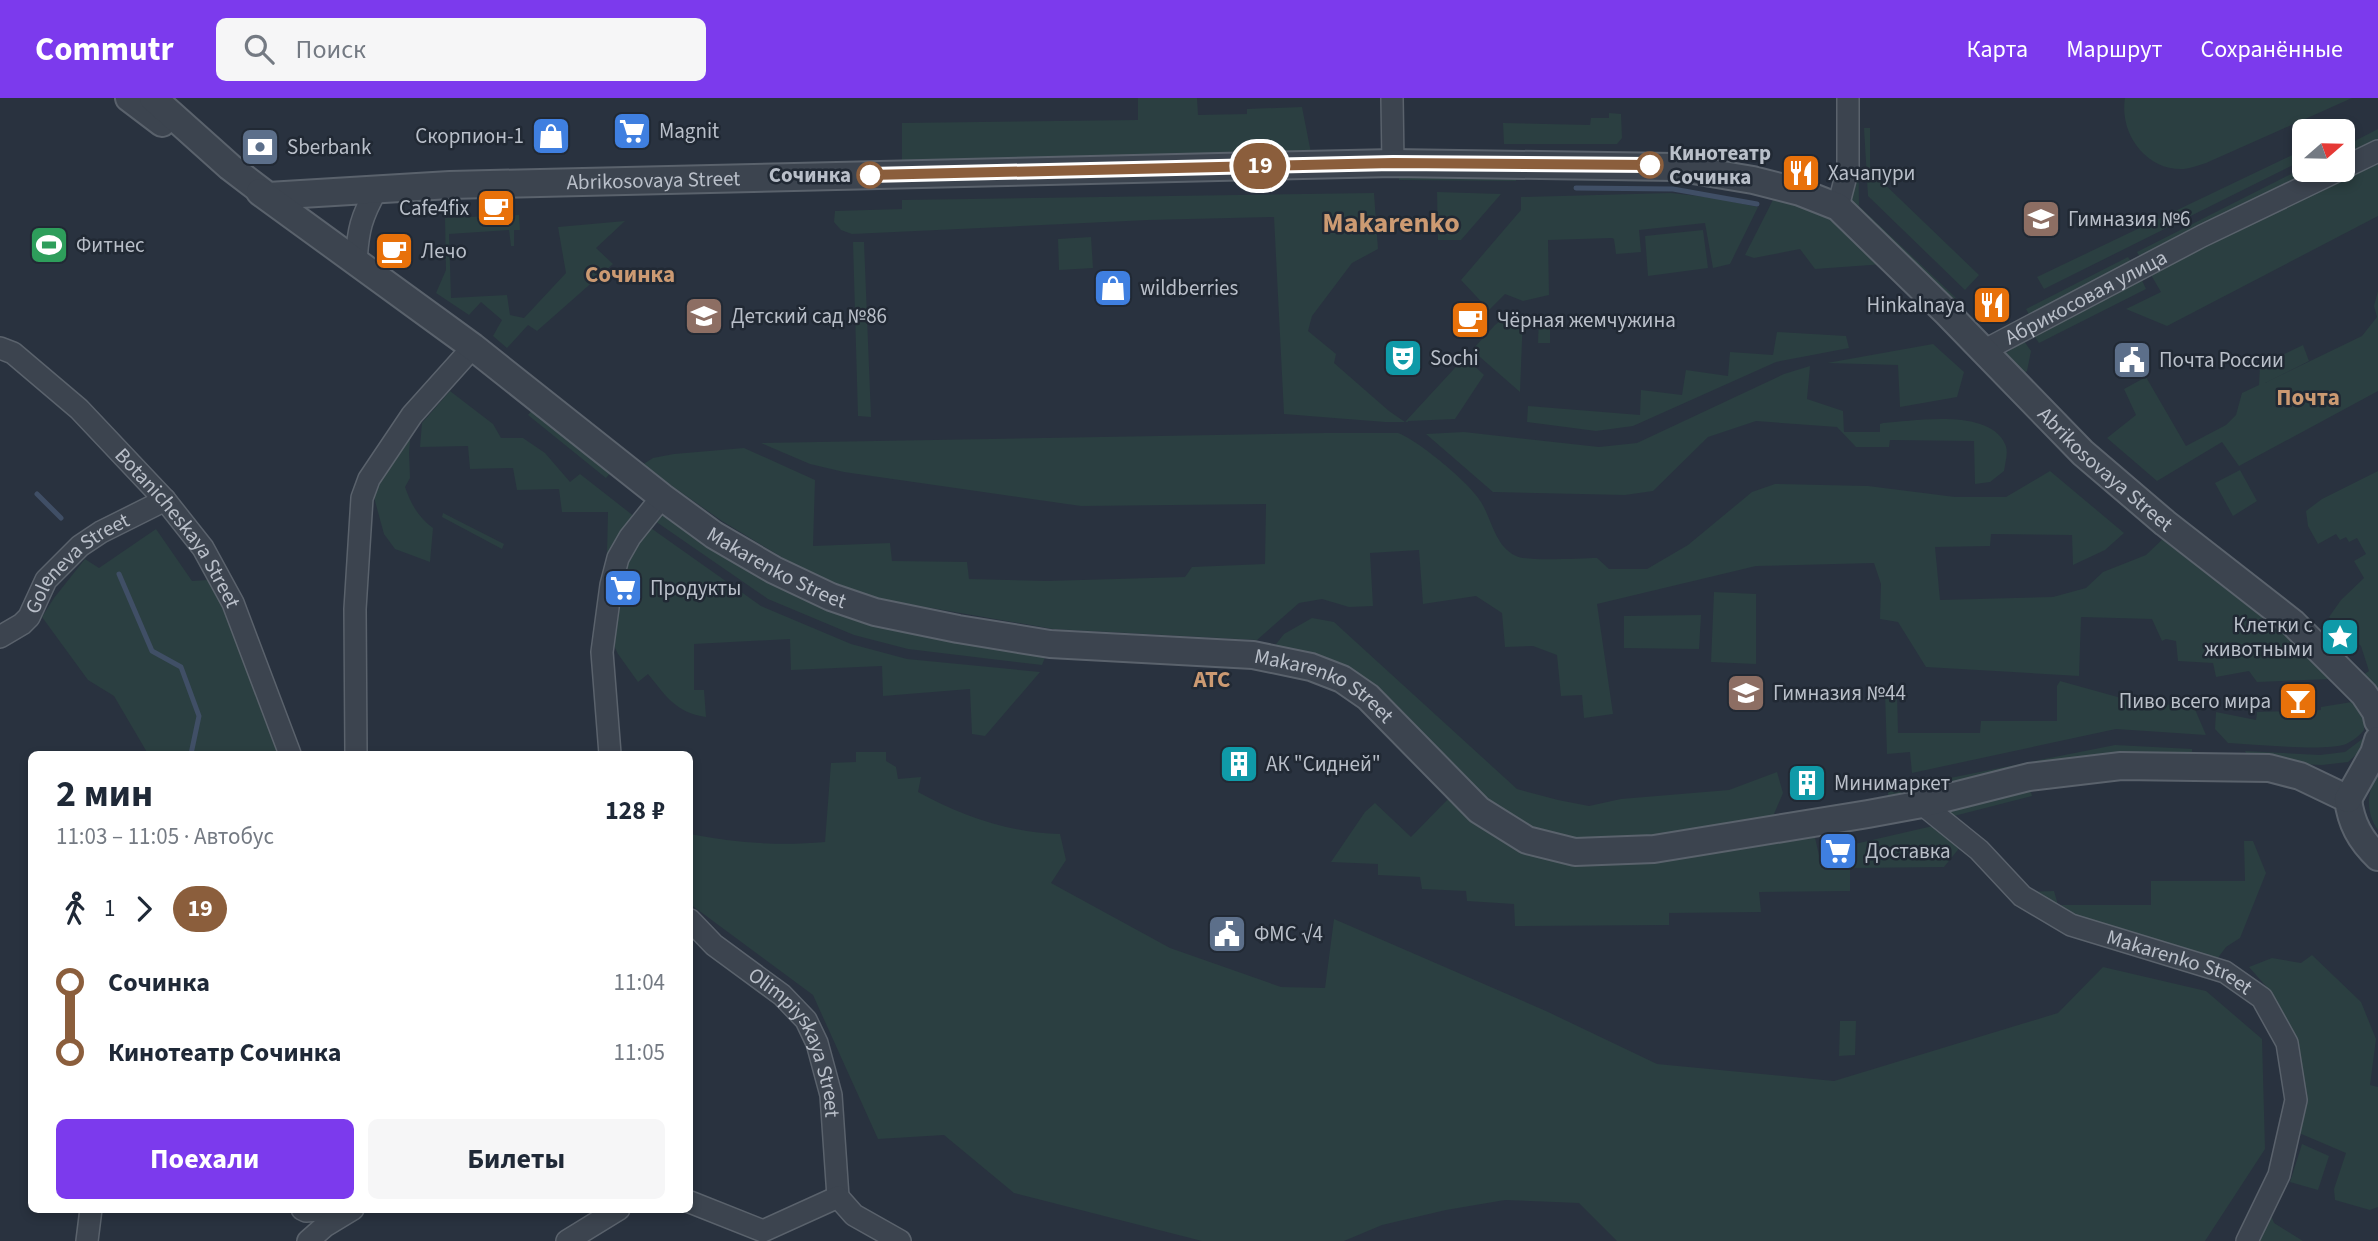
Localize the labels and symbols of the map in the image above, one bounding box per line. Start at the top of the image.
supermarket icon: Magnit [611,110,653,152]
shop icon: Скорпион-1 [530,115,572,157]
place label: Magnit [659,116,719,146]
north arrow [2292,119,2356,182]
place label: Скорпион-1 [415,121,524,151]
bank icon: Sberbank [239,126,281,168]
place label: Sberbank [287,132,372,162]
place label: Кинотеатр Сочинка [1669,138,1771,192]
line badge: 19 [1228,143,1292,189]
marker: Кинотеатр Сочинка [1637,152,1663,178]
restaurant icon: Хачапури [1780,152,1822,194]
place label: Хачапури [1828,158,1915,188]
place label: Сочинка [769,160,851,190]
marker: Сочинка [857,162,883,188]
street label: Abrikosovaya Street [566,163,741,197]
cafe icon: Cafe4fix [475,187,517,229]
place label: Cafe4fix [399,193,470,223]
school or university icon: Гимназия №6 [2020,198,2062,240]
district label: Makarenko [1322,203,1460,243]
place label: Гимназия №6 [2068,204,2190,234]
sports icon: Фитнес [28,224,70,266]
place label: Фитнес [76,230,145,260]
cafe icon: Лечо [373,230,415,272]
place label: Лечо [421,236,467,266]
street label: Абрикосовая улица [1999,242,2172,352]
district label: Сочинка [585,258,675,291]
shop icon: wildberries [1092,267,1134,309]
place label: wildberries [1140,273,1238,303]
restaurant icon: Hinkalnaya [1971,284,2013,326]
place label: Hinkalnaya [1866,290,1965,320]
school or university icon: Детский сад №86 [683,295,725,337]
cafe icon: Чёрная жемчужина [1449,299,1491,341]
place label: Детский сад №86 [731,301,887,331]
place label: Чёрная жемчужина [1497,305,1676,335]
theatre icon: Sochi [1382,337,1424,379]
public building icon: Почта России [2111,339,2153,381]
place label: Sochi [1430,343,1479,373]
place label: Почта России [2159,345,2284,375]
district label: Почта [2276,381,2340,414]
street label: Abrikosovaya Street [2031,400,2179,539]
street label: Botanicheskaya Street [108,441,248,612]
street label: Goleneva Street [17,505,135,619]
street label: Makarenko Street [701,519,850,616]
supermarket icon: Продукты [602,567,644,609]
place label: Продукты [650,573,741,603]
place label: Клетки с животными [2204,610,2313,664]
place icon: Клетки с животными [2319,616,2361,658]
street label: Makarenko Street [1252,641,1401,730]
district label: АТС [1192,663,1231,696]
school or university icon: Гимназия №44 [1725,672,1767,714]
place label: Гимназия №44 [1773,678,1906,708]
bar icon: Пиво всего мира [2277,680,2319,722]
place label: Пиво всего мира [2119,686,2271,716]
building icon: АК "Сидней" [1218,743,1260,785]
place label: АК "Сидней" [1266,749,1381,779]
building icon: Минимаркет [1786,762,1828,804]
place label: Минимаркет [1834,768,1951,798]
supermarket icon: Доставка [1817,830,1859,872]
place label: Доставка [1865,836,1951,866]
public building icon: ФМС √4 [1206,913,1248,955]
place label: ФМС √4 [1254,919,1323,949]
street label: Makarenko Street [2103,922,2259,1002]
street label: Olimpiyskaya Street [742,960,848,1118]

